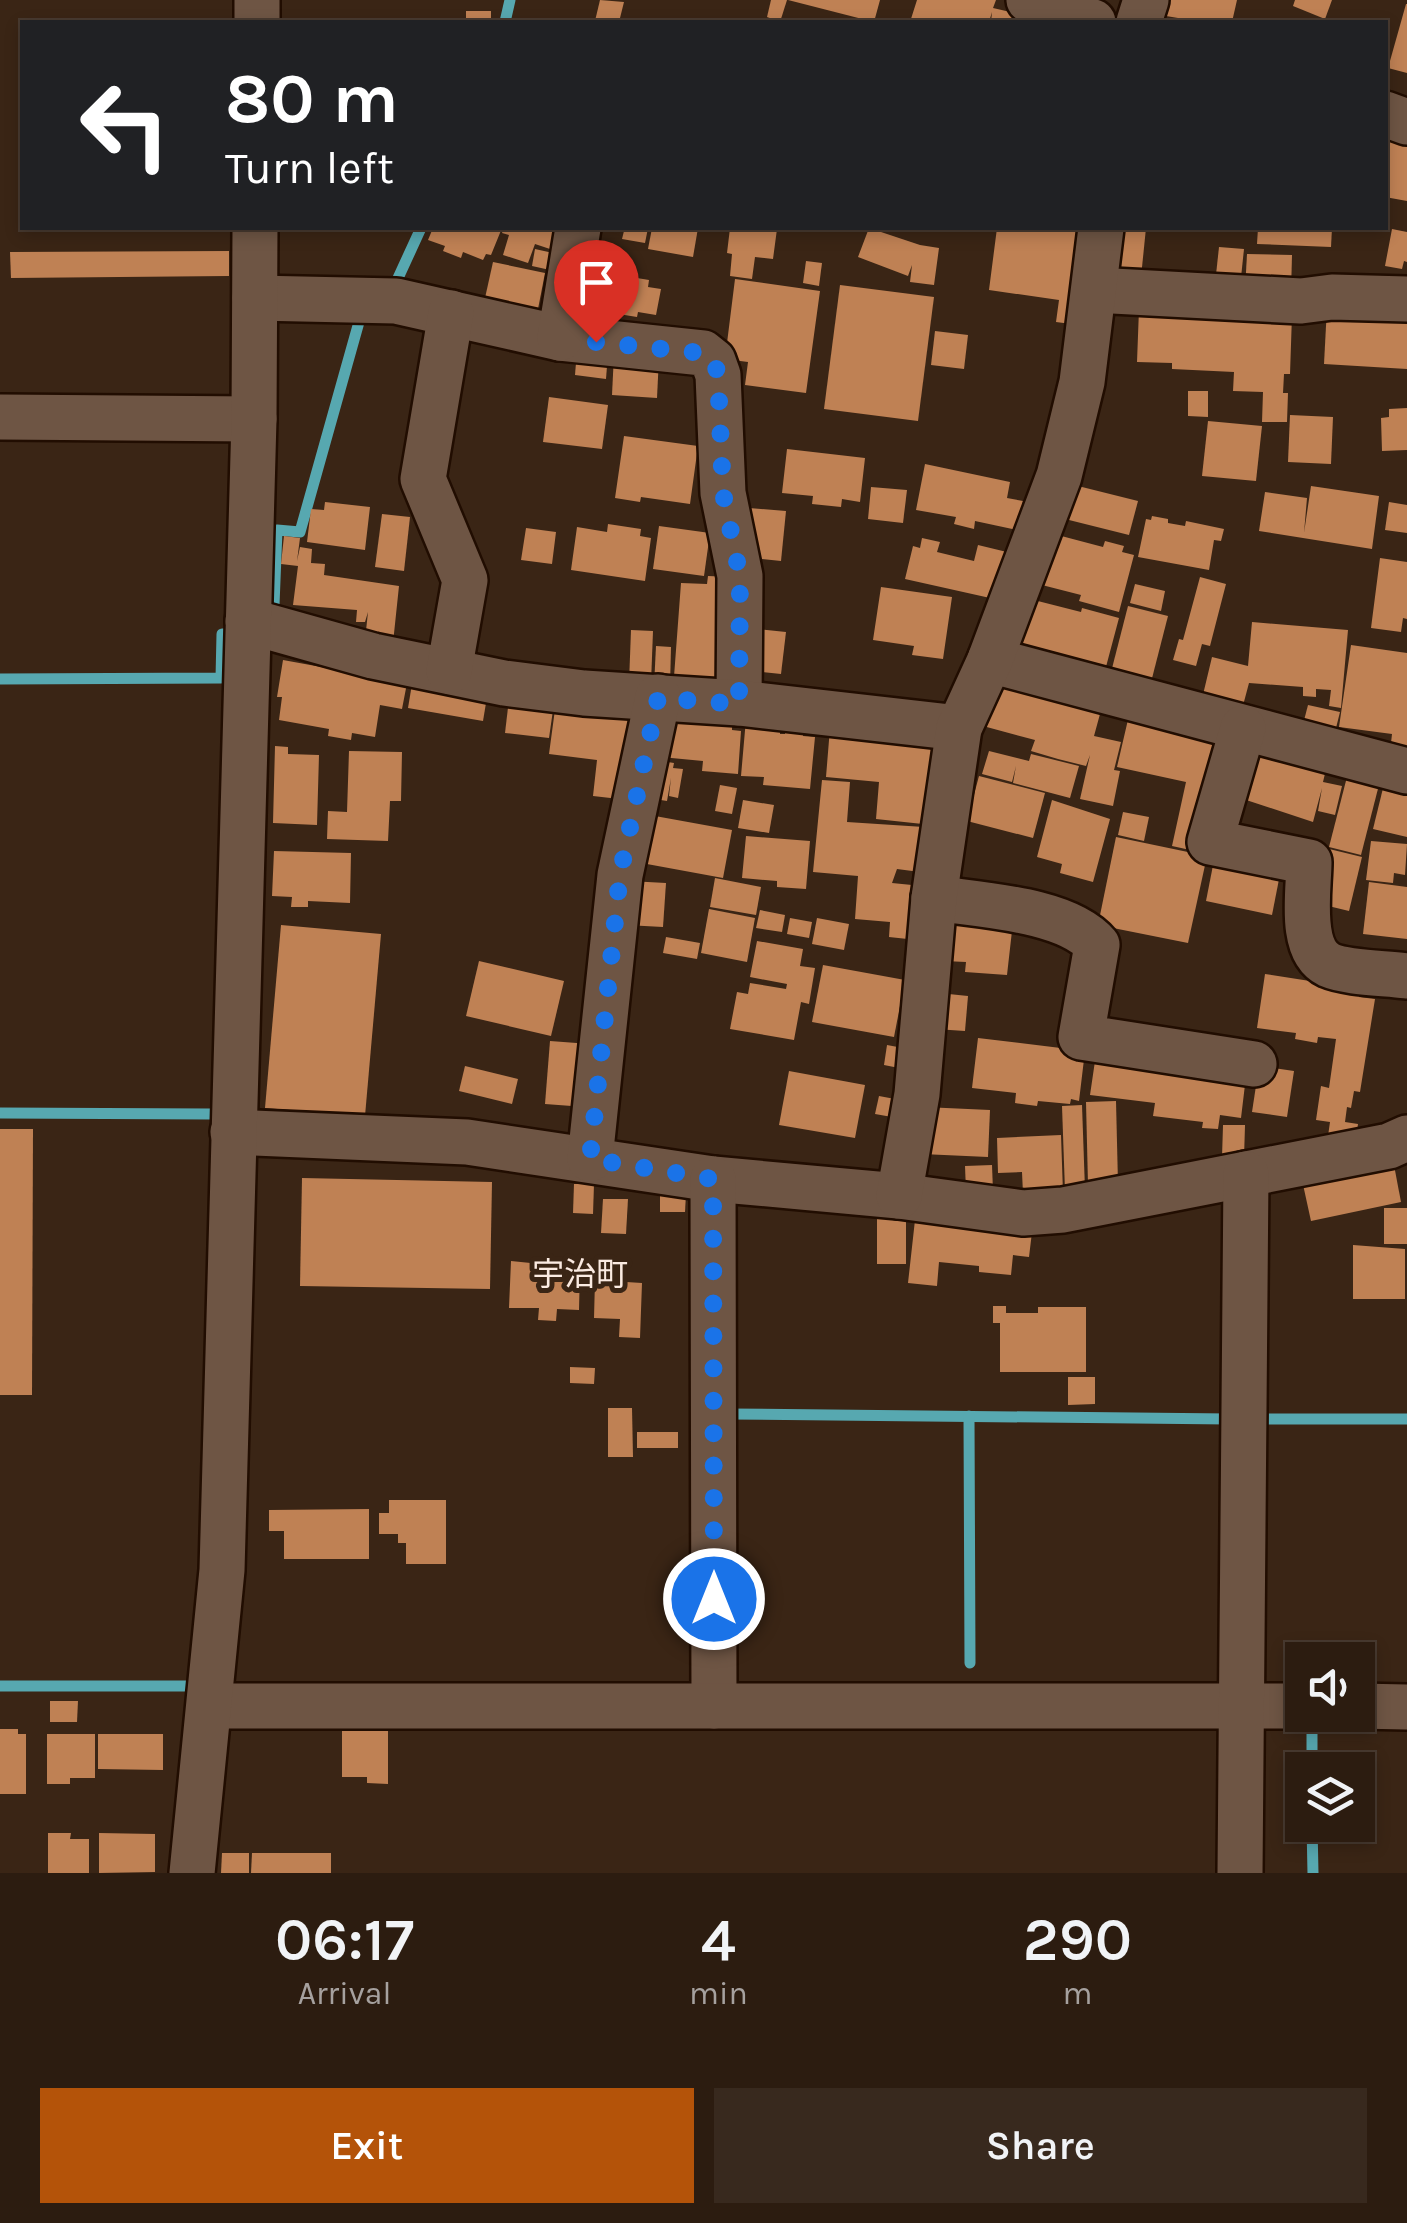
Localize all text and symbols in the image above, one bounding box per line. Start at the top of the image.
text: 80 m [225,58,399,140]
icon: left [60,60,190,190]
text: Turn left [225,142,394,194]
pin [554,240,639,343]
icon: arrive [569,255,624,310]
district label: 宇治町 [532,1256,628,1293]
position arrow [662,1547,766,1651]
map controls [1285,1642,1375,1842]
button: sound [1285,1642,1375,1732]
button: layers [1285,1752,1375,1842]
text: 06:17 [275,1905,414,1975]
text: 4 [701,1905,736,1975]
text: 290 [1023,1905,1132,1975]
text: Arrival [298,1975,391,2012]
text: min [689,1975,748,2012]
text: m [1062,1975,1092,2012]
button: Exit [40,2088,694,2203]
button: Share [714,2088,1367,2203]

